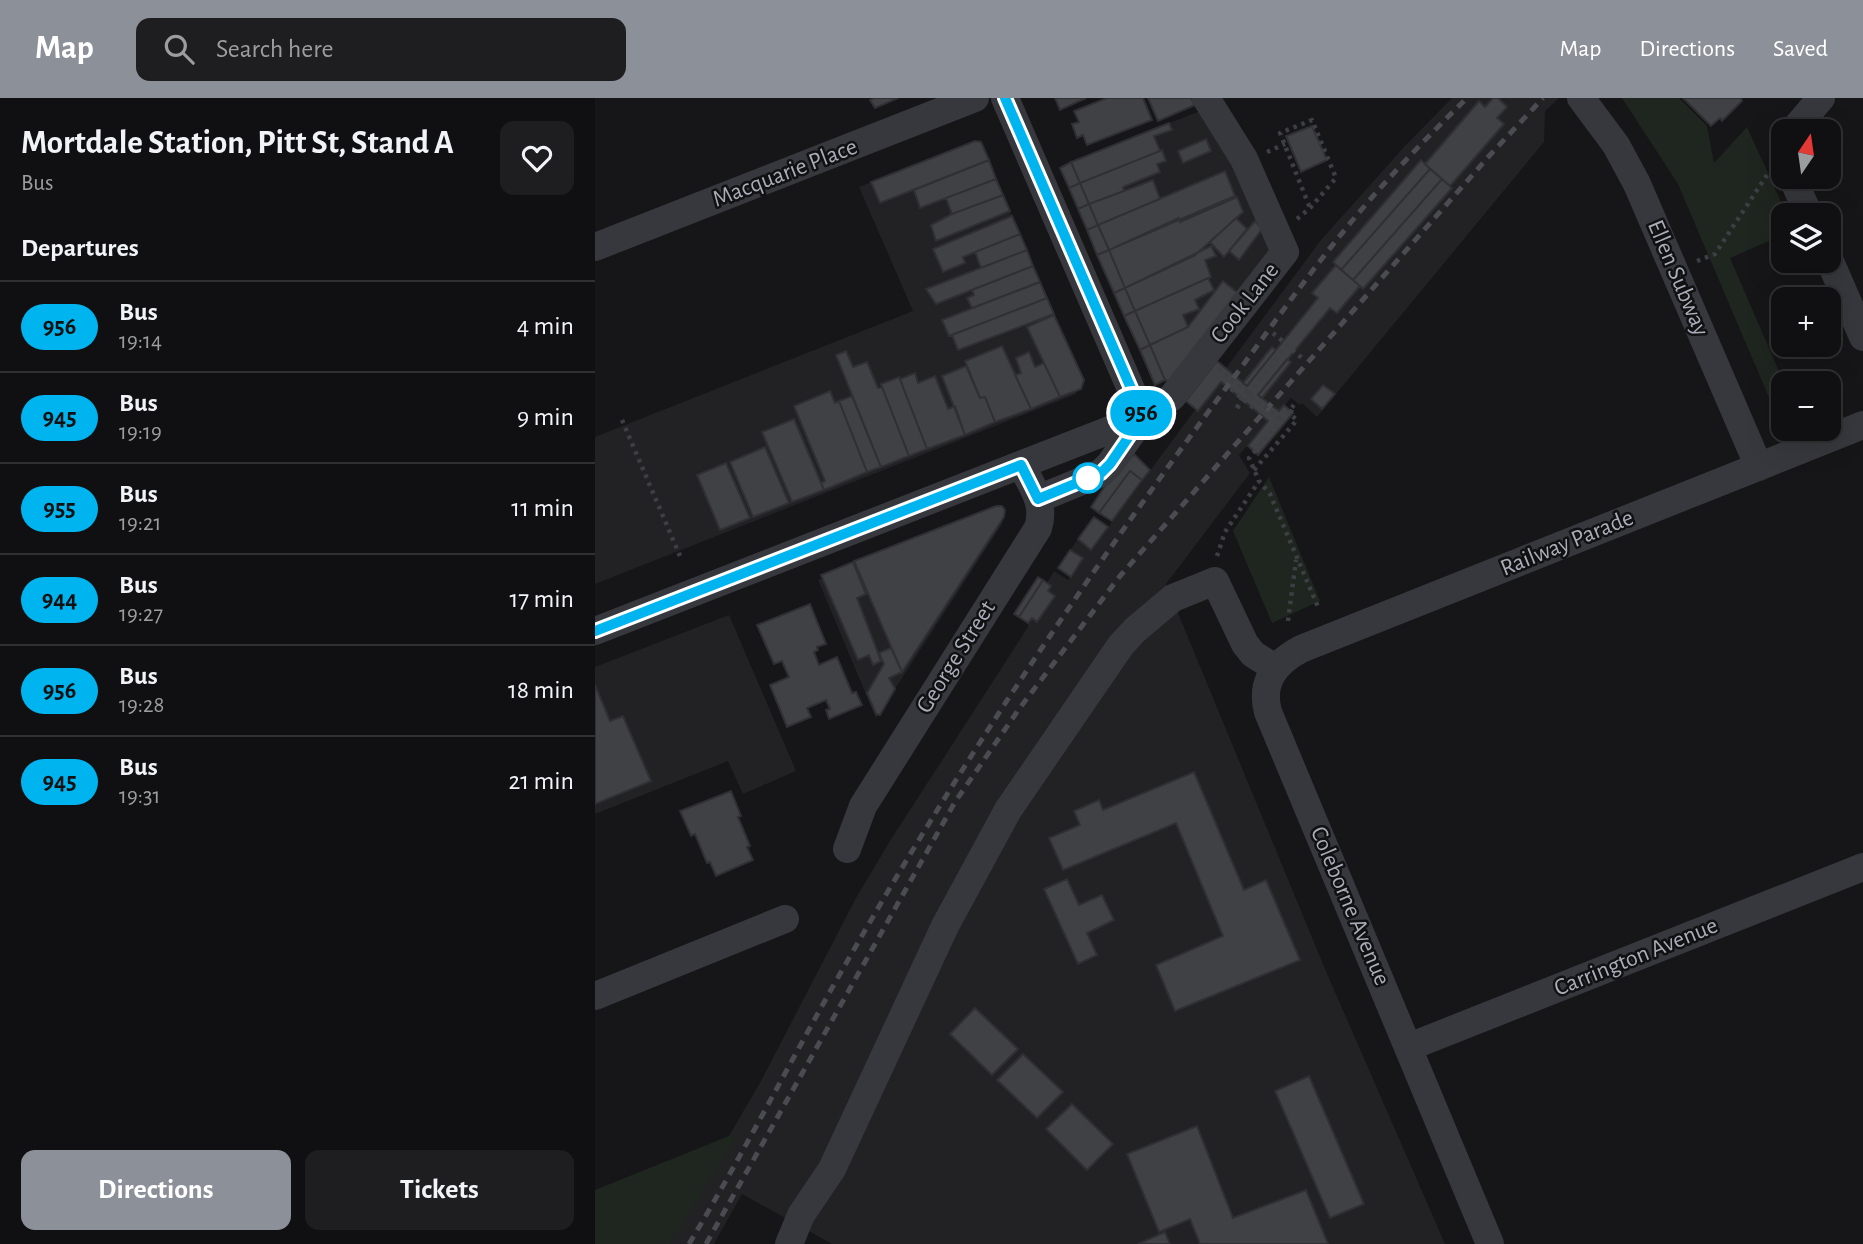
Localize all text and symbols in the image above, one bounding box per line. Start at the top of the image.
search box [136,18,626,81]
icon: search [160,30,198,68]
text: Map [35,32,94,65]
text: Search here [216,36,334,62]
text: Map [1559,37,1601,61]
text: Directions [1639,37,1735,61]
text: Saved [1773,37,1828,61]
north arrow [1771,119,1841,189]
map controls [1771,119,1841,441]
button: heart [500,121,574,195]
text: Mortdale Station, Pitt St, Stand A [21,127,454,160]
street label: Macquarie Place [709,134,861,212]
text: Bus [21,172,54,195]
button: layers [1771,203,1841,273]
street label: Ellen Subway [1643,217,1713,339]
text: Departures [21,235,139,261]
street label: Cook Lane [1206,258,1284,348]
button: + [1771,287,1841,357]
text: Bus [119,299,158,325]
text: 4 min [517,313,574,339]
text: 956 [43,315,76,339]
text: 19:14 [119,330,162,353]
button: − [1771,371,1841,441]
text: Bus [119,390,158,416]
line badge: 956 [1101,390,1181,436]
text: 956 [1124,401,1158,425]
text: 9 min [517,404,574,430]
text: 945 [42,406,77,430]
text: 19:19 [119,421,162,444]
unlabelled marker [1073,463,1103,493]
text: Bus [119,481,158,507]
text: 11 min [511,495,574,521]
text: 955 [43,497,76,521]
street label: Railway Parade [1497,505,1637,581]
text: 19:21 [119,512,161,535]
text: Bus [119,572,158,598]
text: 17 min [509,586,574,612]
text: 944 [42,588,77,612]
street label: George Street [912,596,1000,717]
text: 19:27 [119,603,163,626]
text: Bus [119,663,158,689]
text: 18 min [508,677,574,703]
text: 956 [43,679,76,703]
text: 19:28 [119,694,164,717]
text: Bus [119,754,158,780]
text: 21 min [508,768,574,794]
text: 945 [42,770,77,794]
text: 19:31 [119,785,160,808]
street label: Coleborne Avenue [1306,823,1394,989]
street label: Carrington Avenue [1551,913,1721,1001]
button: Directions [21,1150,291,1230]
button: Tickets [305,1150,574,1230]

